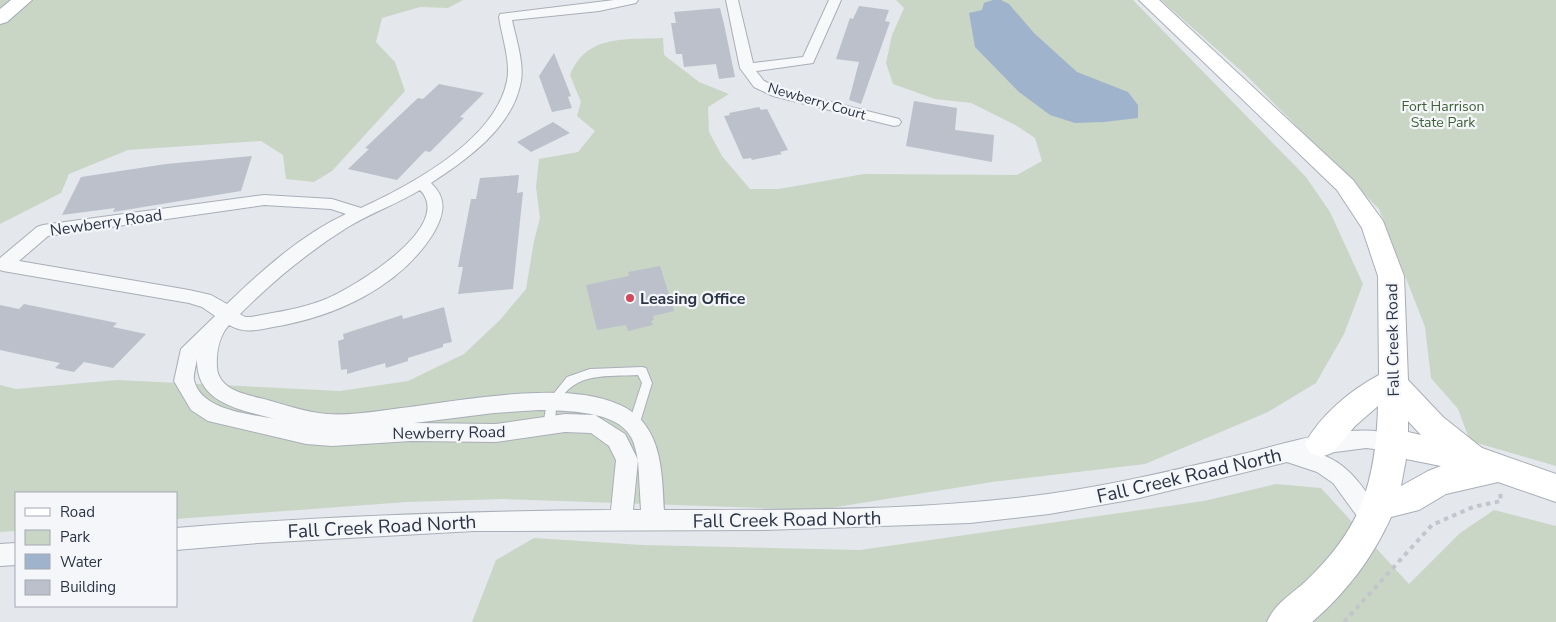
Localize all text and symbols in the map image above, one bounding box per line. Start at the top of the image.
street label: Newberry Court [766,78,868,125]
park label: Fort Harrison State Park [1402,97,1484,132]
street label: Newberry Road [49,204,164,242]
street label: Fall Creek Road [1381,283,1405,397]
place label: Leasing Office [640,288,746,310]
marker: Leasing Office [624,292,636,304]
street label: Newberry Road [392,421,506,445]
street label: Fall Creek Road North [1094,442,1284,510]
legend [15,492,178,607]
text: Road [60,502,95,522]
street label: Fall Creek Road North [692,505,882,535]
street label: Fall Creek Road North [287,509,477,545]
text: Park [60,527,90,547]
text: Water [60,552,103,572]
text: Building [60,577,116,597]

